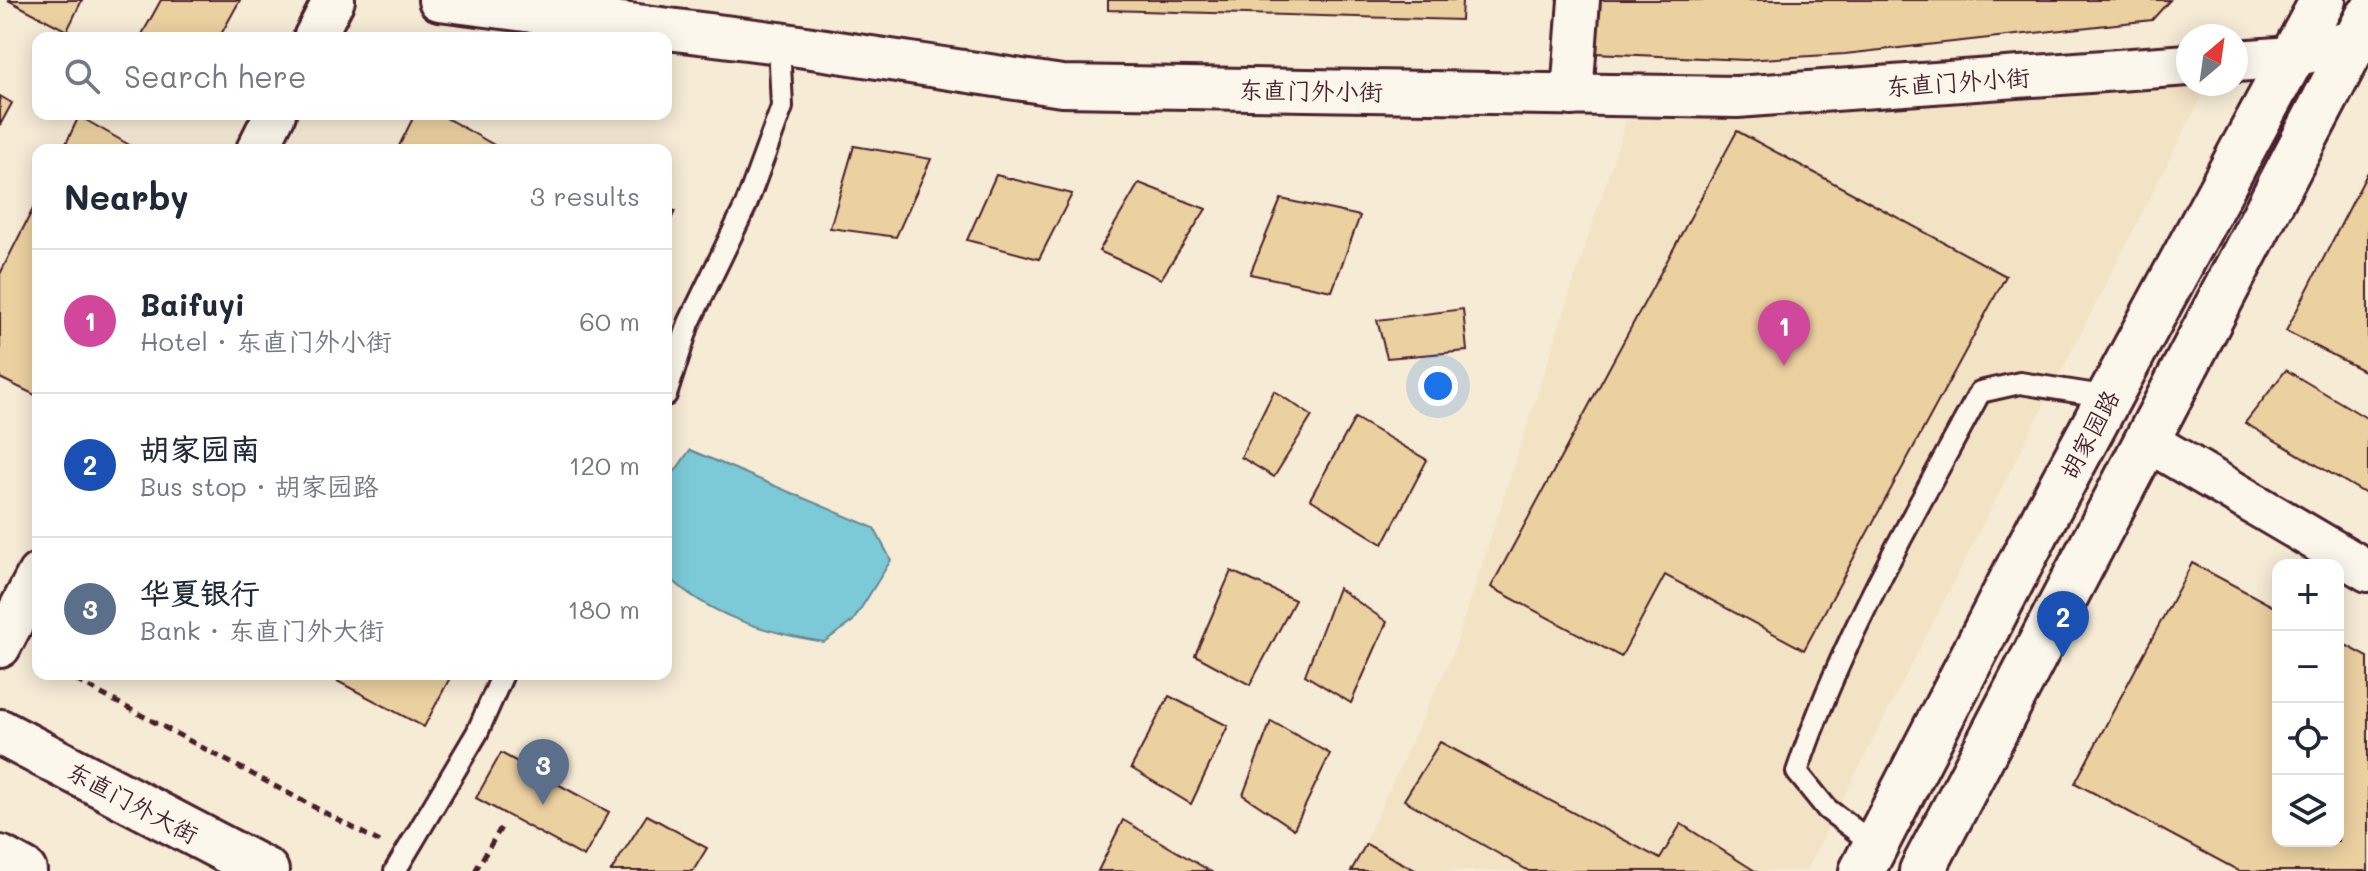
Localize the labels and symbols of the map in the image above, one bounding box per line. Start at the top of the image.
north arrow [2176,24,2248,96]
street label: 东直门外小街 [1885,61,2031,101]
street label: 东直门外小街 [1239,73,1383,107]
pin: 1 [1758,300,1810,366]
your location [1418,366,1458,406]
street label: 胡家园路 [2053,384,2125,484]
pin: 2 [2037,591,2089,657]
pin: 3 [517,739,569,805]
street label: 东直门外大街 [62,755,204,849]

